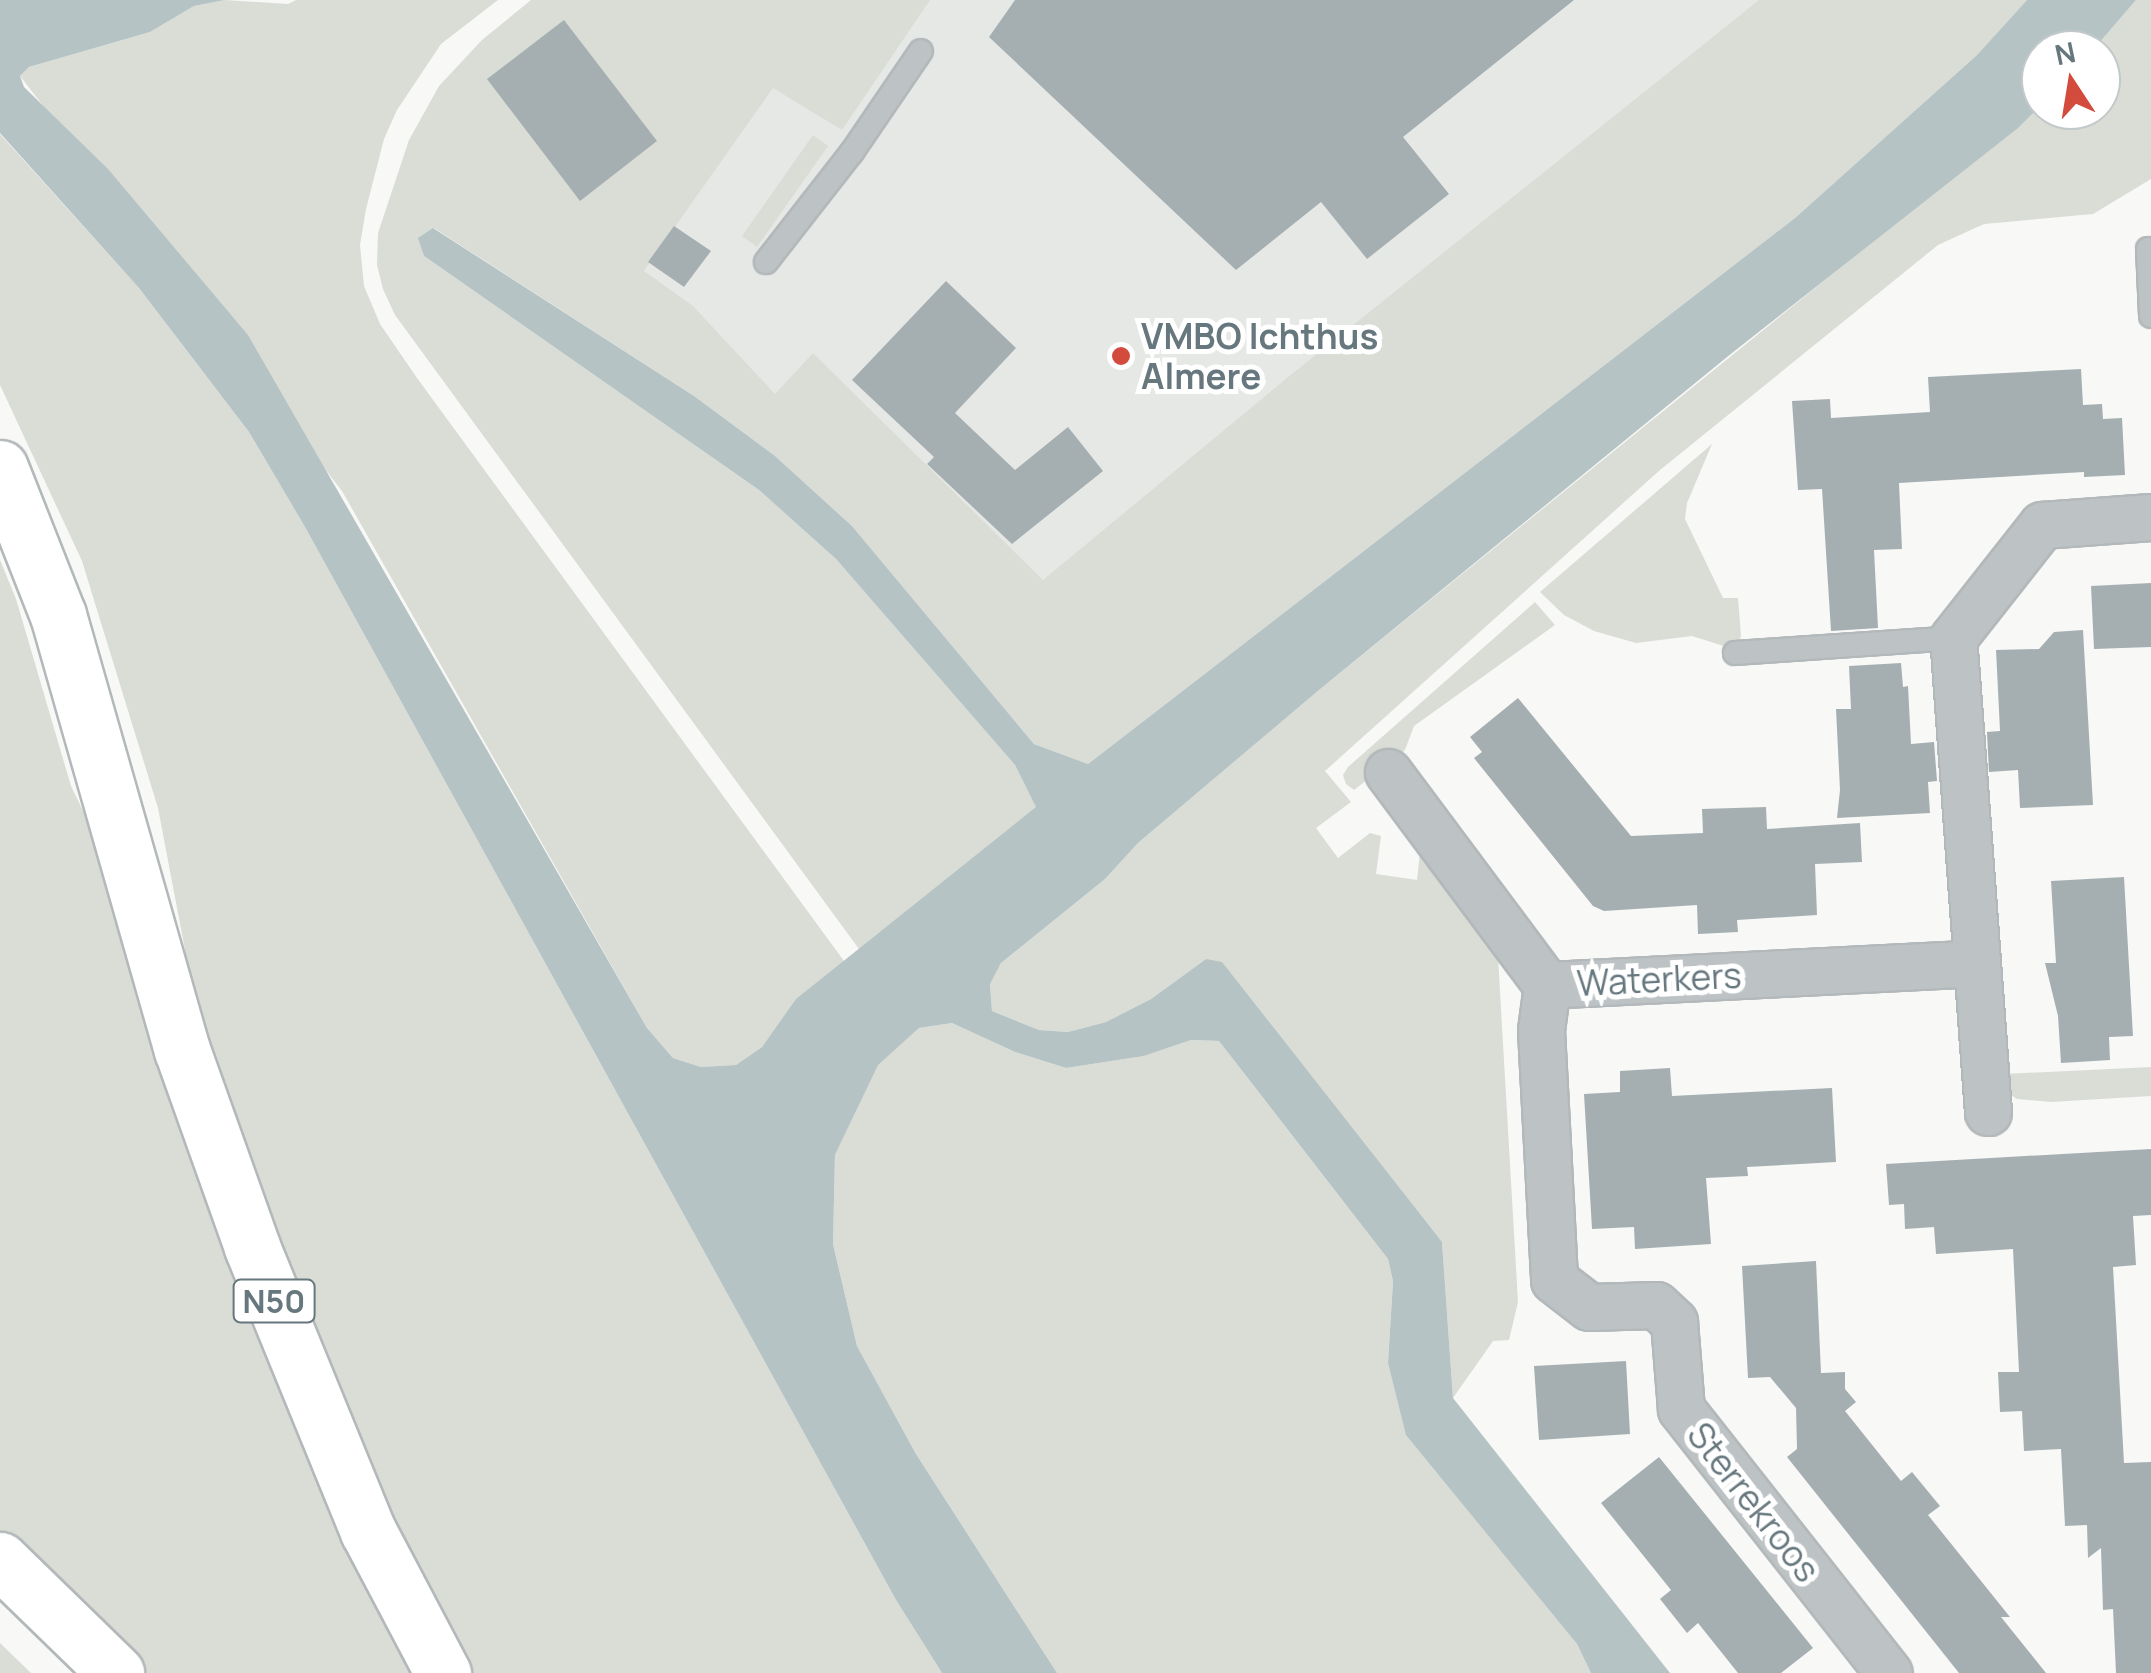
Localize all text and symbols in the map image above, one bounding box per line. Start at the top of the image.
north arrow [2021,30,2121,130]
text: N [2051,32,2079,73]
place label: VMBO Ichthus Almere [1141,315,1378,397]
marker: VMBO Ichthus Almere [1110,345,1132,367]
street label: Waterkers [1576,954,1742,1004]
road number: N50 [232,1274,316,1328]
street label: Sterrekroos [1679,1414,1829,1590]

